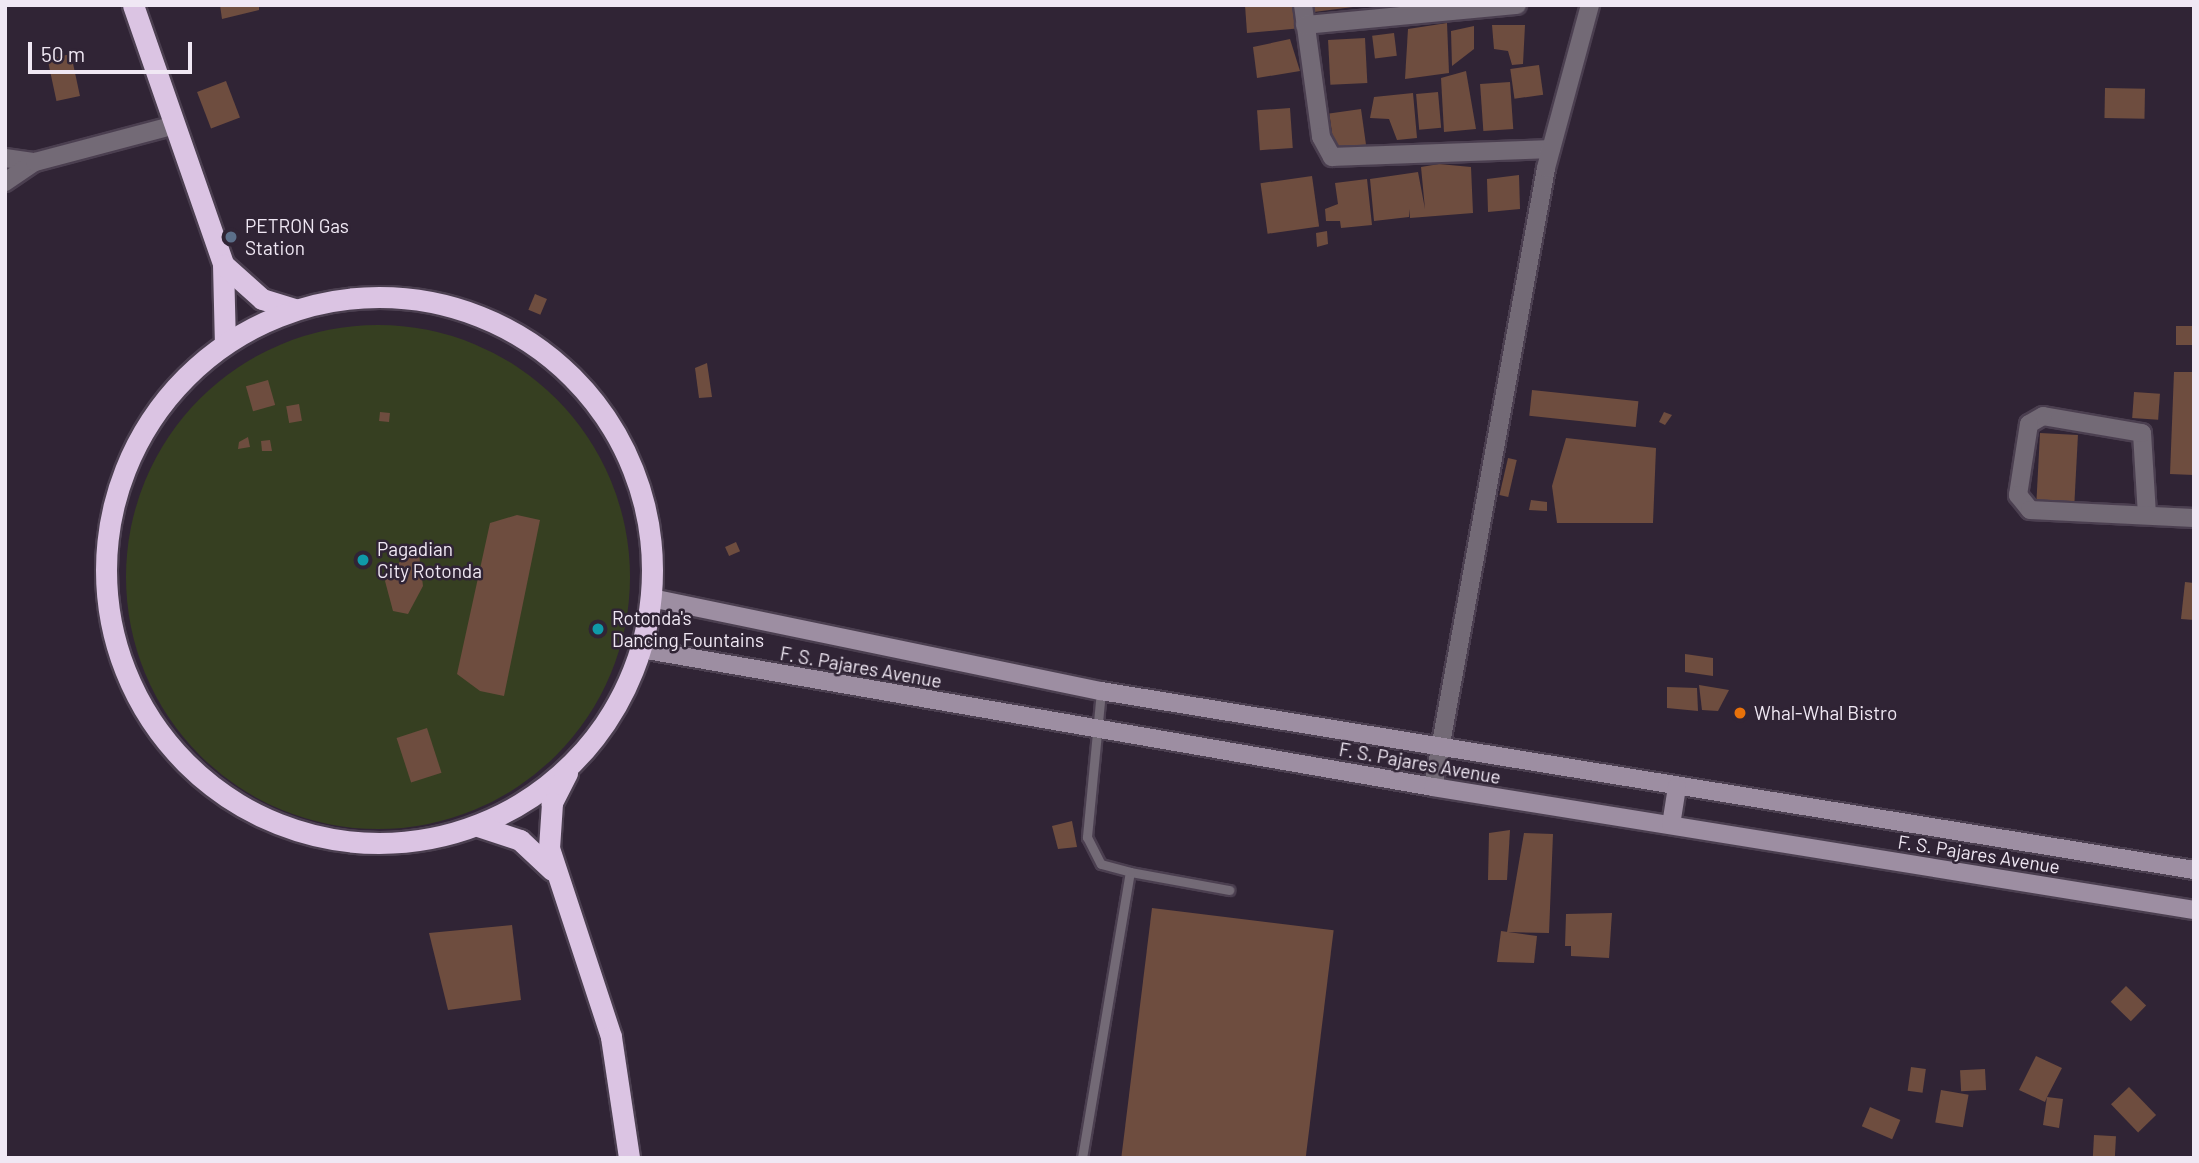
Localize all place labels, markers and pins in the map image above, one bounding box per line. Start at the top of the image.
place label: PETRON Gas Station [245,215,349,259]
marker: PETRON Gas Station [223,229,239,245]
place label: Pagadian City Rotonda [377,538,482,582]
marker: Pagadian City Rotonda [355,552,371,568]
place label: Rotonda's Dancing Fountains [612,607,764,651]
marker: Rotonda's Dancing Fountains [590,621,606,637]
place label: Whal-Whal Bistro [1754,702,1897,724]
marker: Whal-Whal Bistro [1732,705,1748,721]

